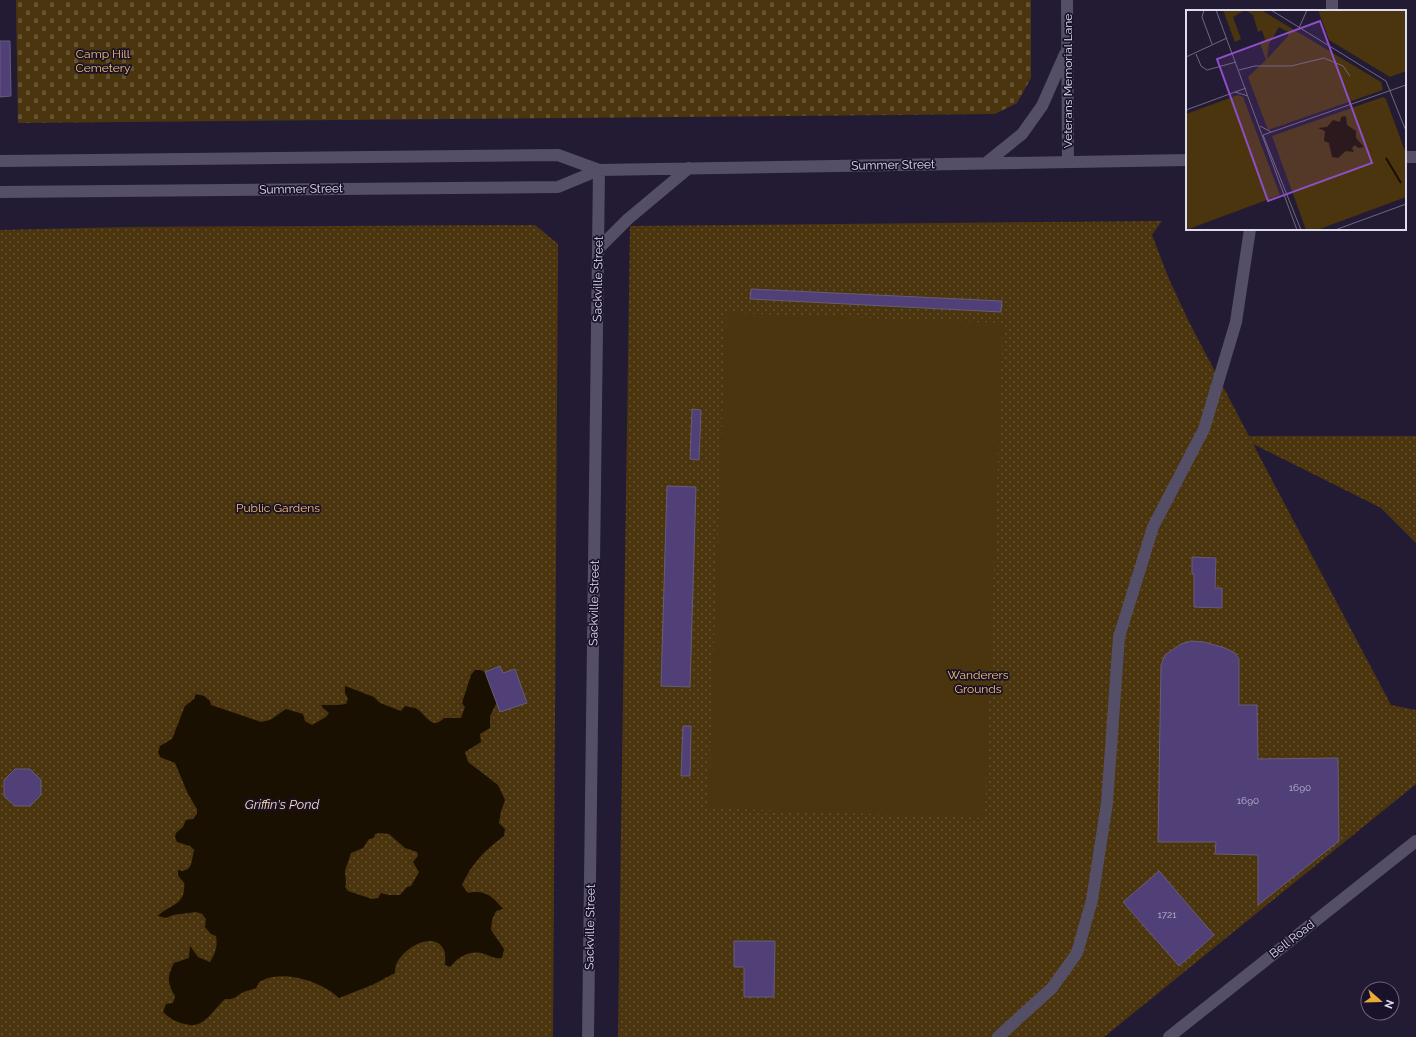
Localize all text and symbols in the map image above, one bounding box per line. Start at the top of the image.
inset map [1186,10,1406,230]
street label: Veterans Memorial Lane [1061,14,1075,148]
park label: Camp Hill Cemetery [76,47,131,75]
street label: Summer Street [851,157,935,173]
street label: Summer Street [259,181,343,197]
street label: Sackville Street [590,236,606,322]
park label: Public Gardens [236,501,320,515]
street label: Sackville Street [586,560,602,646]
park label: Wanderers Grounds [947,668,1009,696]
house number: 1690 [1289,782,1311,793]
house number: 1690 [1237,795,1259,806]
water label: Griffin's Pond [245,797,319,812]
street label: Sackville Street [582,884,598,970]
house number: 1721 [1157,909,1177,920]
street label: Bell Road [1267,917,1317,961]
north arrow [1360,981,1400,1021]
text: N [1381,998,1396,1010]

